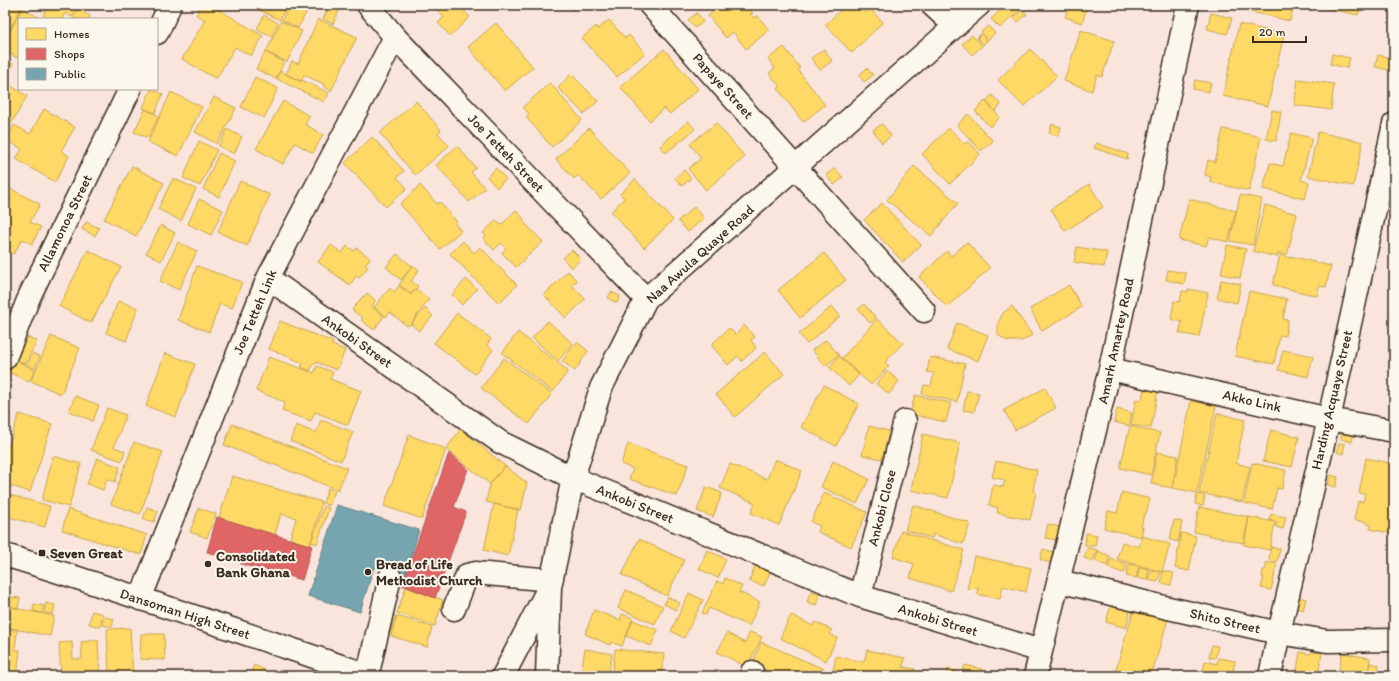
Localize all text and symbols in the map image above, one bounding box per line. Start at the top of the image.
legend [18,18,158,90]
scale bar [1253,18,1306,44]
text: 20 m [1259,25,1286,39]
text: Homes [54,27,90,41]
text: Shops [54,47,85,61]
street label: Papaye Street [689,50,757,122]
text: Public [54,67,86,81]
street label: Joe Tetteh Street [464,110,548,196]
street label: Allamonoa Street [34,172,96,274]
street label: Naa Awula Quaye Road [642,201,758,307]
street label: Joe Tetteh Link [229,266,281,357]
street label: Amarh Amartey Road [1094,276,1138,406]
street label: Ankobi Street [318,310,396,372]
street label: Harding Acquaye Street [1308,329,1356,471]
street label: Akko Link [1221,386,1284,416]
street label: Ankobi Close [864,468,900,548]
street label: Ankobi Street [594,481,676,527]
place label: Seven Great [50,545,123,562]
marker: Seven Great [37,548,47,558]
place label: Consolidated Bank Ghana [216,548,296,581]
place label: Bread of Life Methodist Church [376,556,483,589]
marker: Consolidated Bank Ghana [203,559,213,569]
marker: Bread of Life Methodist Church [363,567,373,577]
street label: Dansoman High Street [118,585,252,643]
street label: Ankobi Street [896,600,980,640]
street label: Shito Street [1188,605,1262,637]

